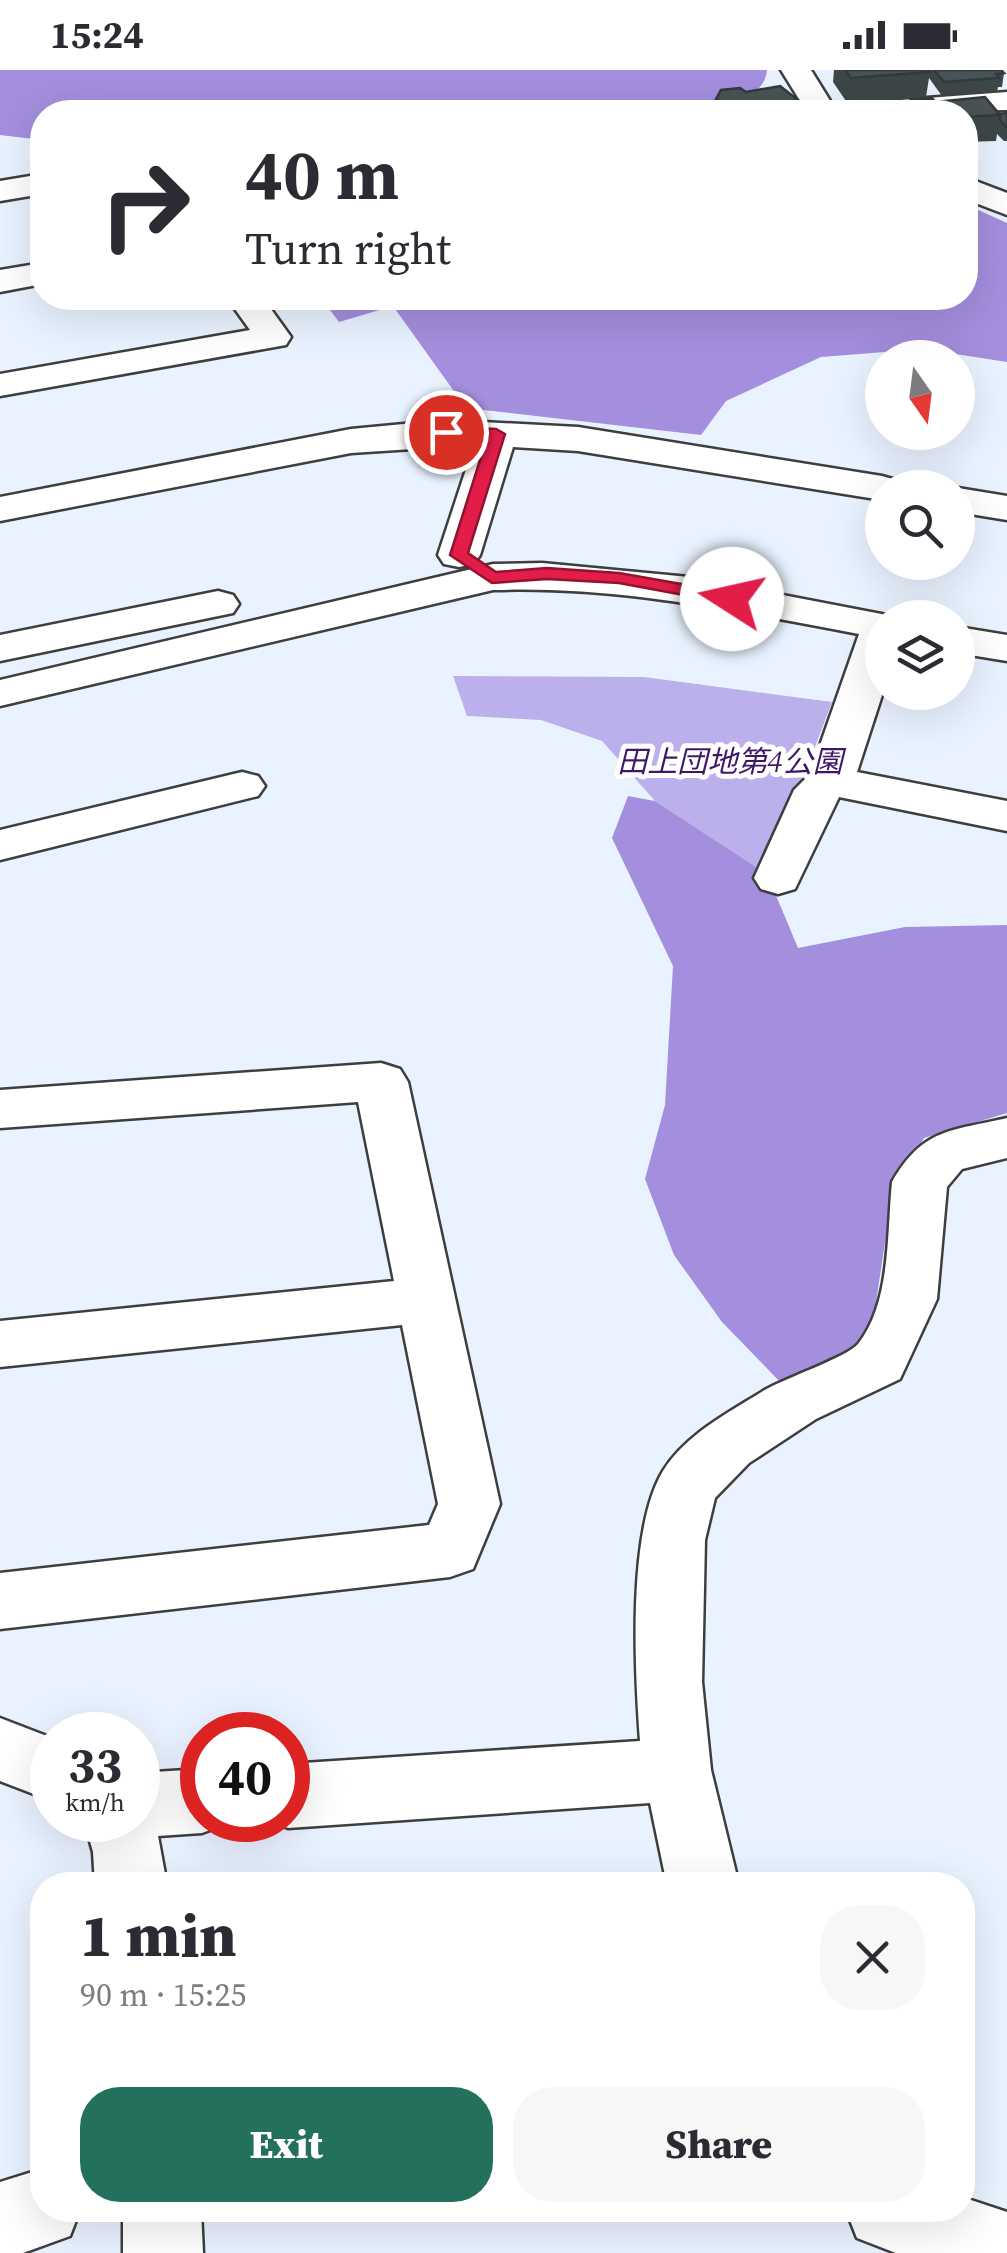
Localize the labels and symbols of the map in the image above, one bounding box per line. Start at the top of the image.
north arrow [865,340,975,450]
pin [404,390,489,475]
position arrow [680,547,784,651]
park label: 田上団地第4公園 [617,741,847,782]
speed limit sign: 40 [180,1712,310,1842]

